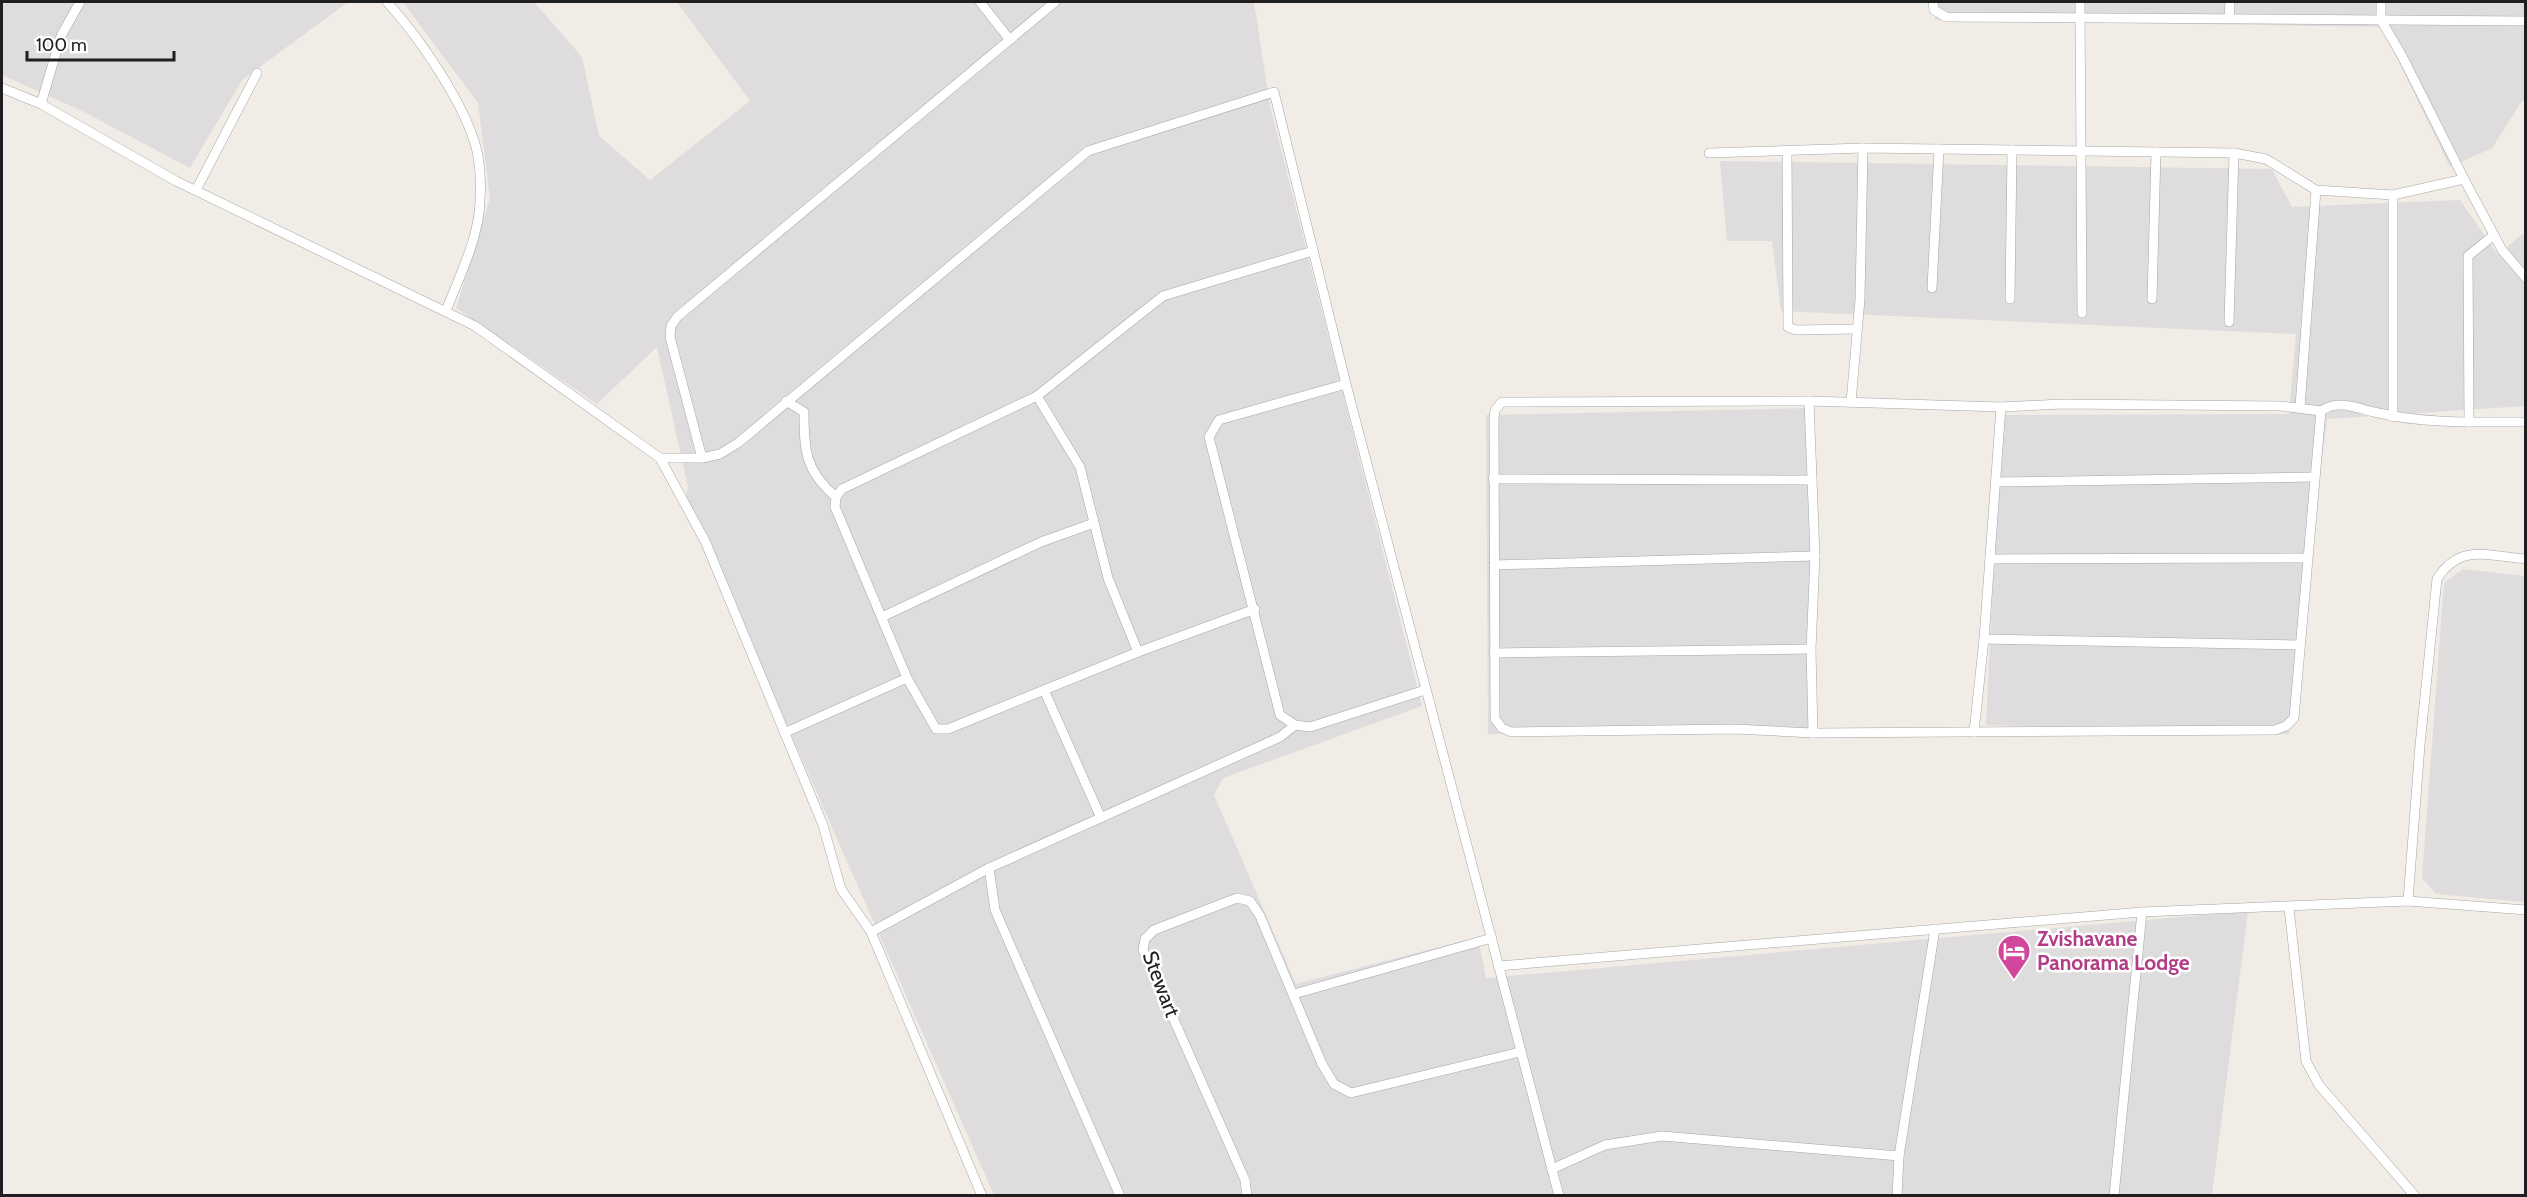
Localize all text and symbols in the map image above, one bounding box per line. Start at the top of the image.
scale bar [27,24,174,62]
text: 100 m [36,34,87,56]
place label: Zvishavane Panorama Lodge [2037,926,2190,975]
hotel icon: Zvishavane Panorama Lodge [1996,933,2032,980]
street label: Stewart [1137,947,1185,1020]

